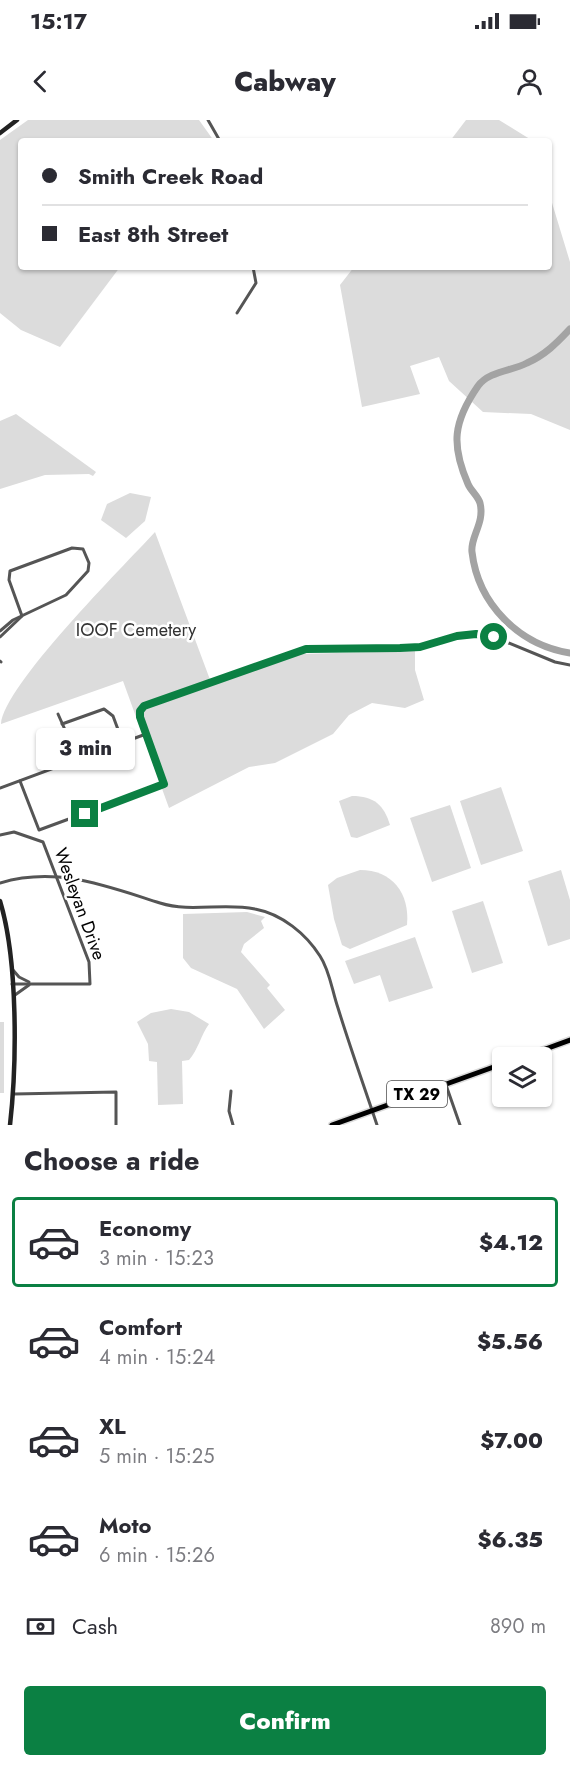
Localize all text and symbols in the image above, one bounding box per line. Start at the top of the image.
text: 15:17 [30,5,87,37]
text: Cabway [234,62,336,101]
icon: back [24,65,57,98]
icon: person [513,65,546,98]
text: Smith Creek Road [78,160,263,192]
text: East 8th Street [78,218,228,250]
park label: IOOF Cemetery [76,617,196,643]
route start [480,623,507,650]
callout: 3 min [36,727,134,769]
text: 3 min [59,734,112,763]
route end [71,800,98,827]
street label: Wesleyan Drive [48,844,112,964]
map controls [492,1047,552,1107]
button: layers [492,1047,552,1107]
road number: TX 29 [387,1081,447,1107]
text: Choose a ride [24,1141,199,1180]
text: Economy [99,1212,191,1244]
icon: car [27,1215,81,1269]
text: $4.12 [479,1226,543,1258]
text: 3 min · 15:23 [99,1244,214,1273]
text: Comfort [99,1311,182,1343]
icon: car [27,1314,81,1368]
text: $5.56 [477,1325,543,1357]
text: 4 min · 15:24 [99,1343,215,1372]
text: XL [99,1410,126,1442]
icon: car [27,1413,81,1467]
text: $7.00 [480,1424,543,1456]
text: 5 min · 15:25 [99,1442,215,1471]
text: Moto [99,1509,152,1541]
icon: car [27,1512,81,1566]
text: $6.35 [478,1523,543,1555]
text: 6 min · 15:26 [99,1541,215,1570]
icon: cash [24,1610,57,1643]
text: Cash [72,1610,118,1642]
text: 890 m [490,1612,546,1641]
button: Confirm [24,1686,546,1755]

